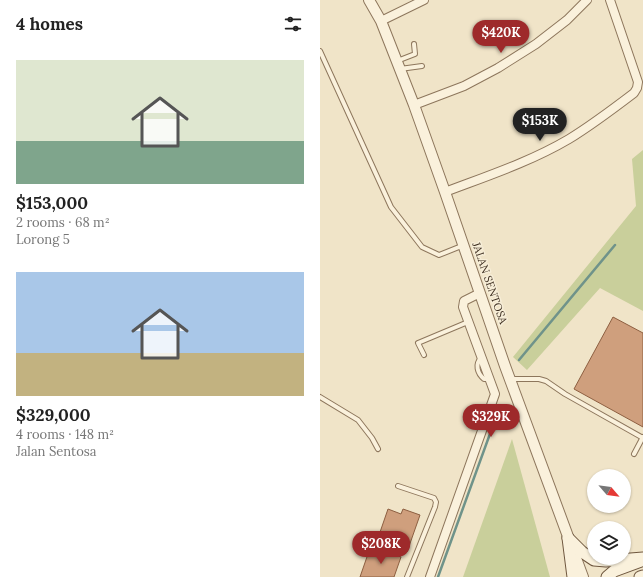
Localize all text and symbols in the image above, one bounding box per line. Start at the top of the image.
text: 4 homes [16,13,83,35]
icon: filters [282,13,304,35]
pin: $420K [473,20,529,54]
text: $420K [481,24,521,41]
icon: home [124,86,196,158]
pin: $153K [512,108,568,142]
text: $153K [522,112,558,129]
text: $153,000 [16,192,88,214]
text: 2 rooms · 68 m² [16,214,110,231]
text: Lorong 5 [16,231,70,248]
street label: JALAN SENTOSA [469,239,511,327]
icon: home [124,298,196,370]
text: $329,000 [16,404,91,426]
pin: $329K [463,404,519,438]
text: $329K [472,408,510,425]
text: 4 rooms · 148 m² [16,426,114,443]
text: Jalan Sentosa [16,443,96,460]
north arrow [587,469,631,513]
map controls [587,469,631,565]
button: layers [587,521,631,565]
pin: $208K [353,531,409,565]
text: $208K [361,535,401,552]

